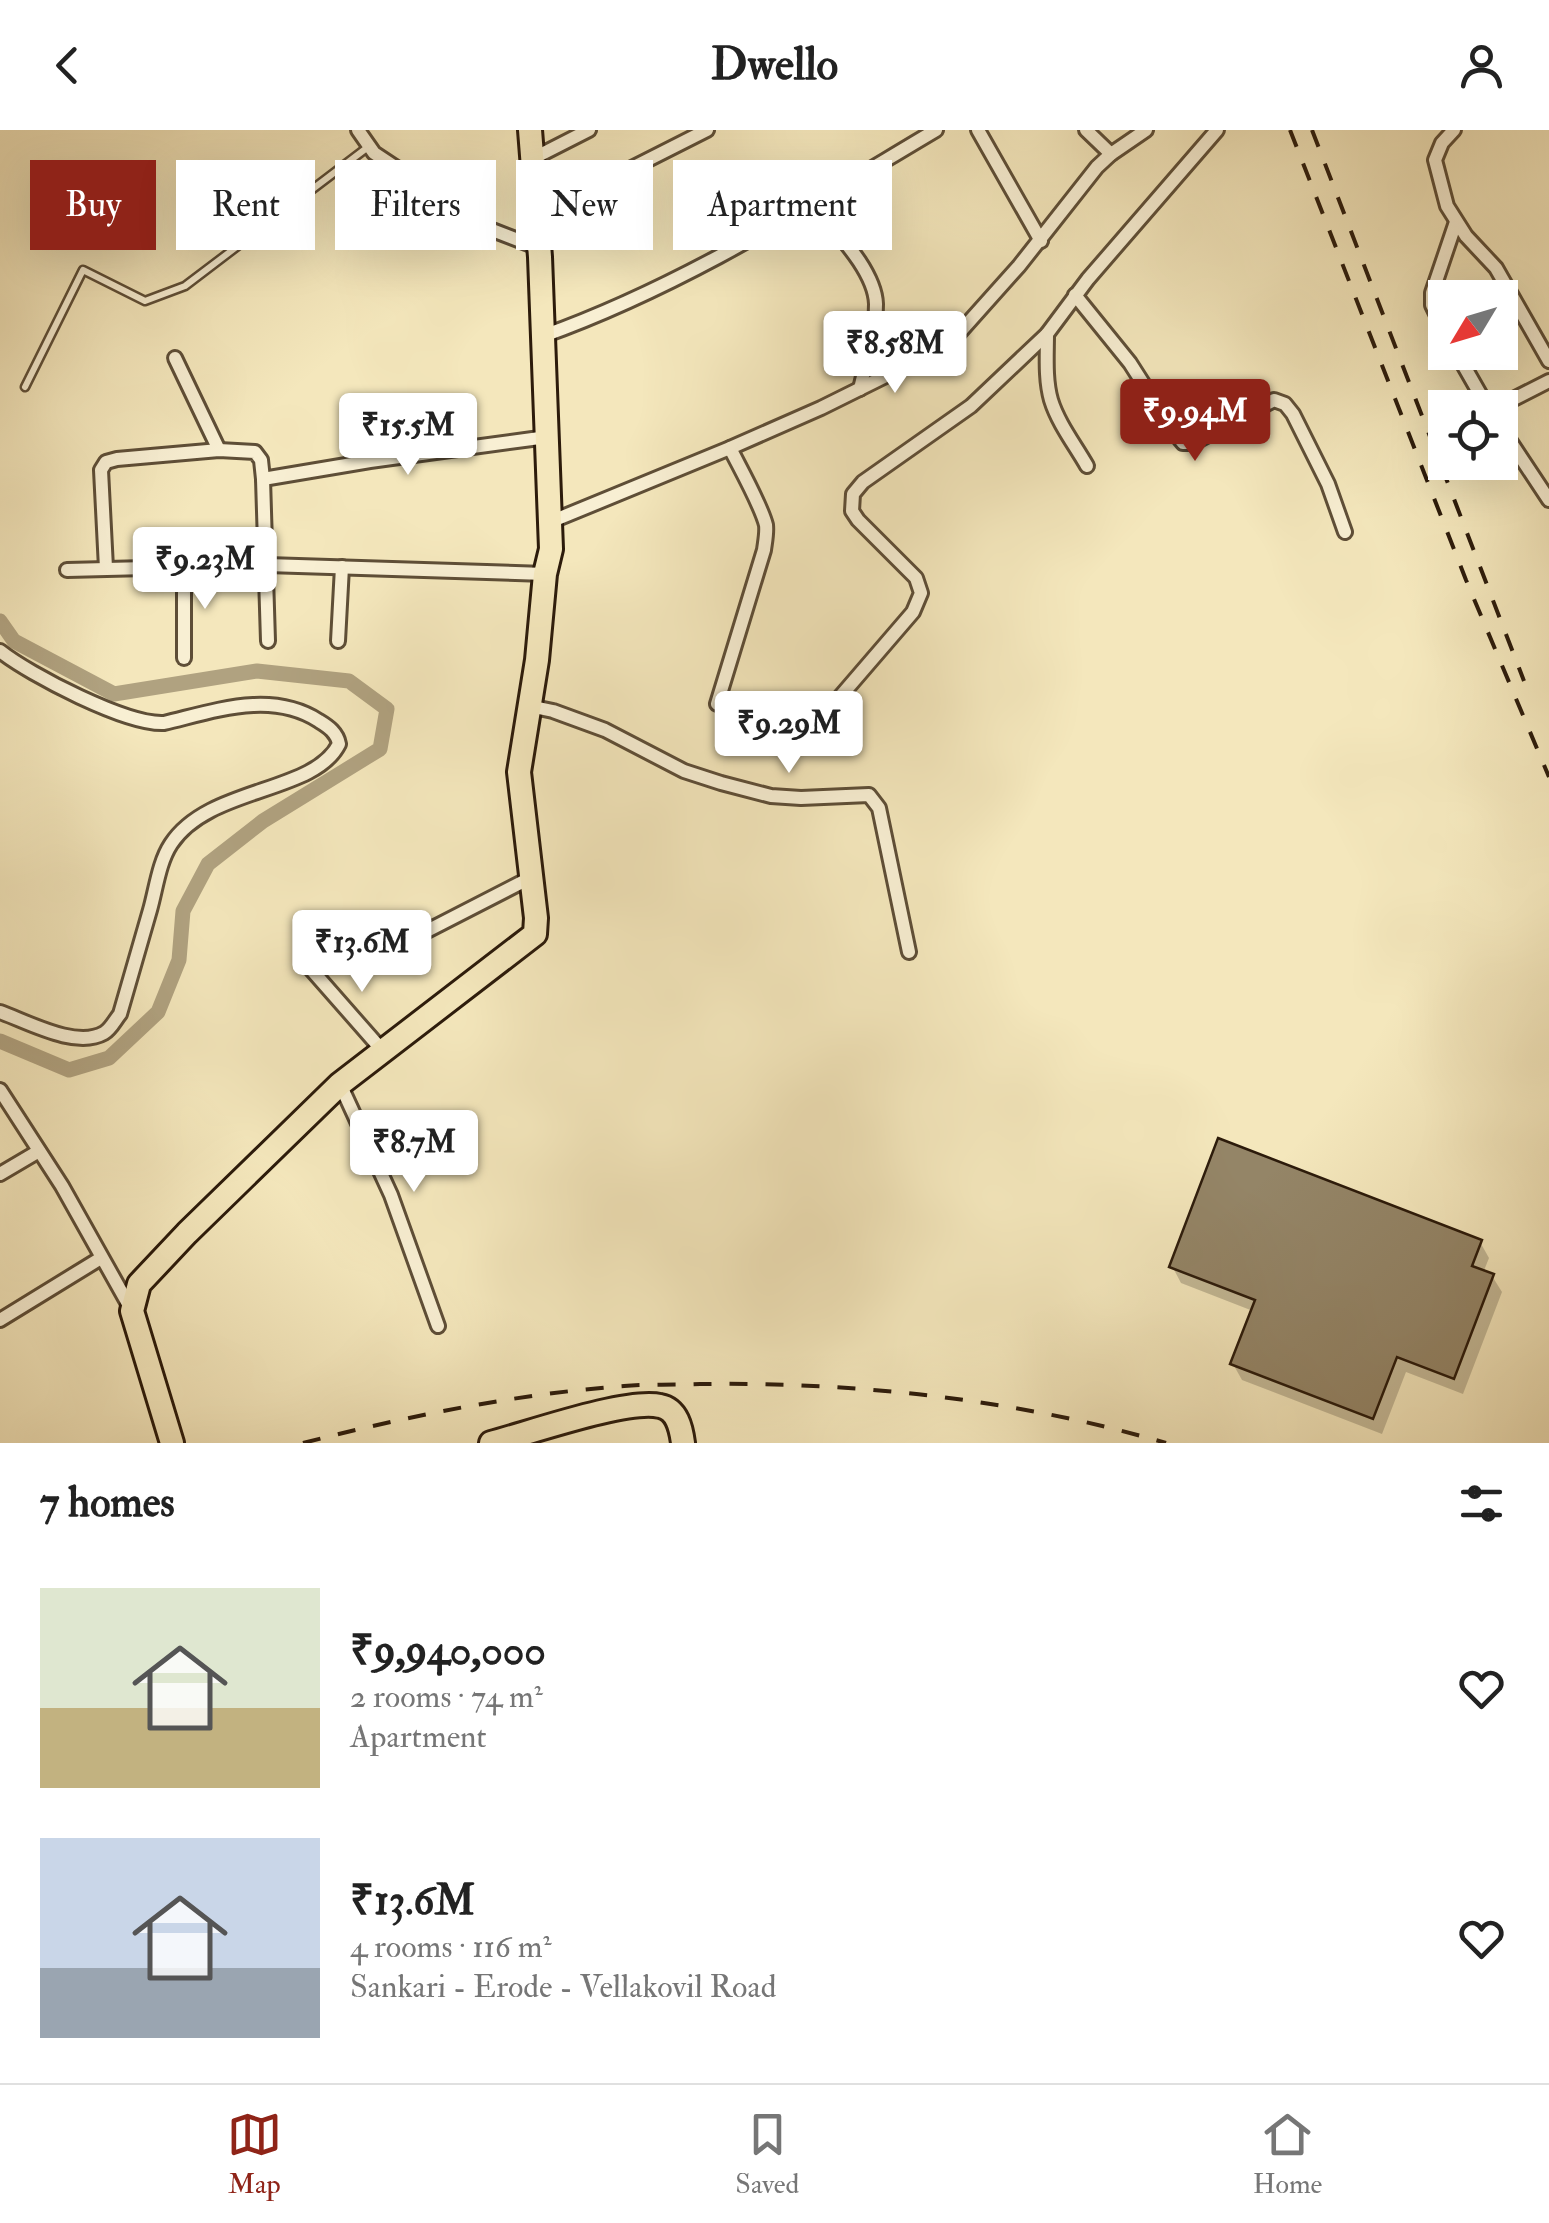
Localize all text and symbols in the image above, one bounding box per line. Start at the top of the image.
text: Dwello [711,37,838,93]
icon: back [40,38,95,93]
icon: person [1454,38,1509,93]
chip: Buy [30,160,156,250]
chip: Rent [176,160,315,250]
chip: Filters [335,160,496,250]
chip: New [516,160,653,250]
chip: Apartment [673,160,892,250]
north arrow [1428,280,1518,370]
map controls [1428,280,1518,480]
pin: ₹8.58M [814,311,976,396]
text: ₹8.58M [845,323,945,363]
pin: ₹9.94M [1114,379,1276,464]
button: locate [1428,390,1518,480]
text: ₹9.94M [1142,391,1248,431]
pin: ₹15.5M [327,393,489,478]
text: ₹15.5M [361,405,455,445]
pin: ₹9.23M [124,527,286,612]
text: ₹9.23M [155,539,255,579]
pin: ₹9.29M [708,691,870,776]
text: ₹9.29M [737,703,841,743]
pin: ₹13.6M [281,910,443,995]
text: ₹13.6M [314,922,410,962]
pin: ₹8.7M [344,1110,484,1195]
text: ₹8.7M [372,1122,456,1162]
icon: filters [1454,1476,1509,1531]
text: 7 homes [40,1477,175,1529]
text: ₹9,940,000 [350,1625,546,1677]
icon: home [120,1628,240,1748]
icon: heart [1454,1661,1509,1716]
text: 2 rooms · 74 m² [350,1677,543,1717]
text: Apartment [350,1717,487,1757]
text: ₹13.6M [350,1875,475,1927]
icon: home [120,1878,240,1998]
icon: heart [1454,1911,1509,1966]
text: 4 rooms · 116 m² [350,1927,552,1967]
text: Sankari - Erode - Vellakovil Road [350,1967,776,2007]
tab: Map [227,2107,282,2202]
tab: Saved [735,2107,799,2202]
tab: Home [1253,2107,1322,2202]

